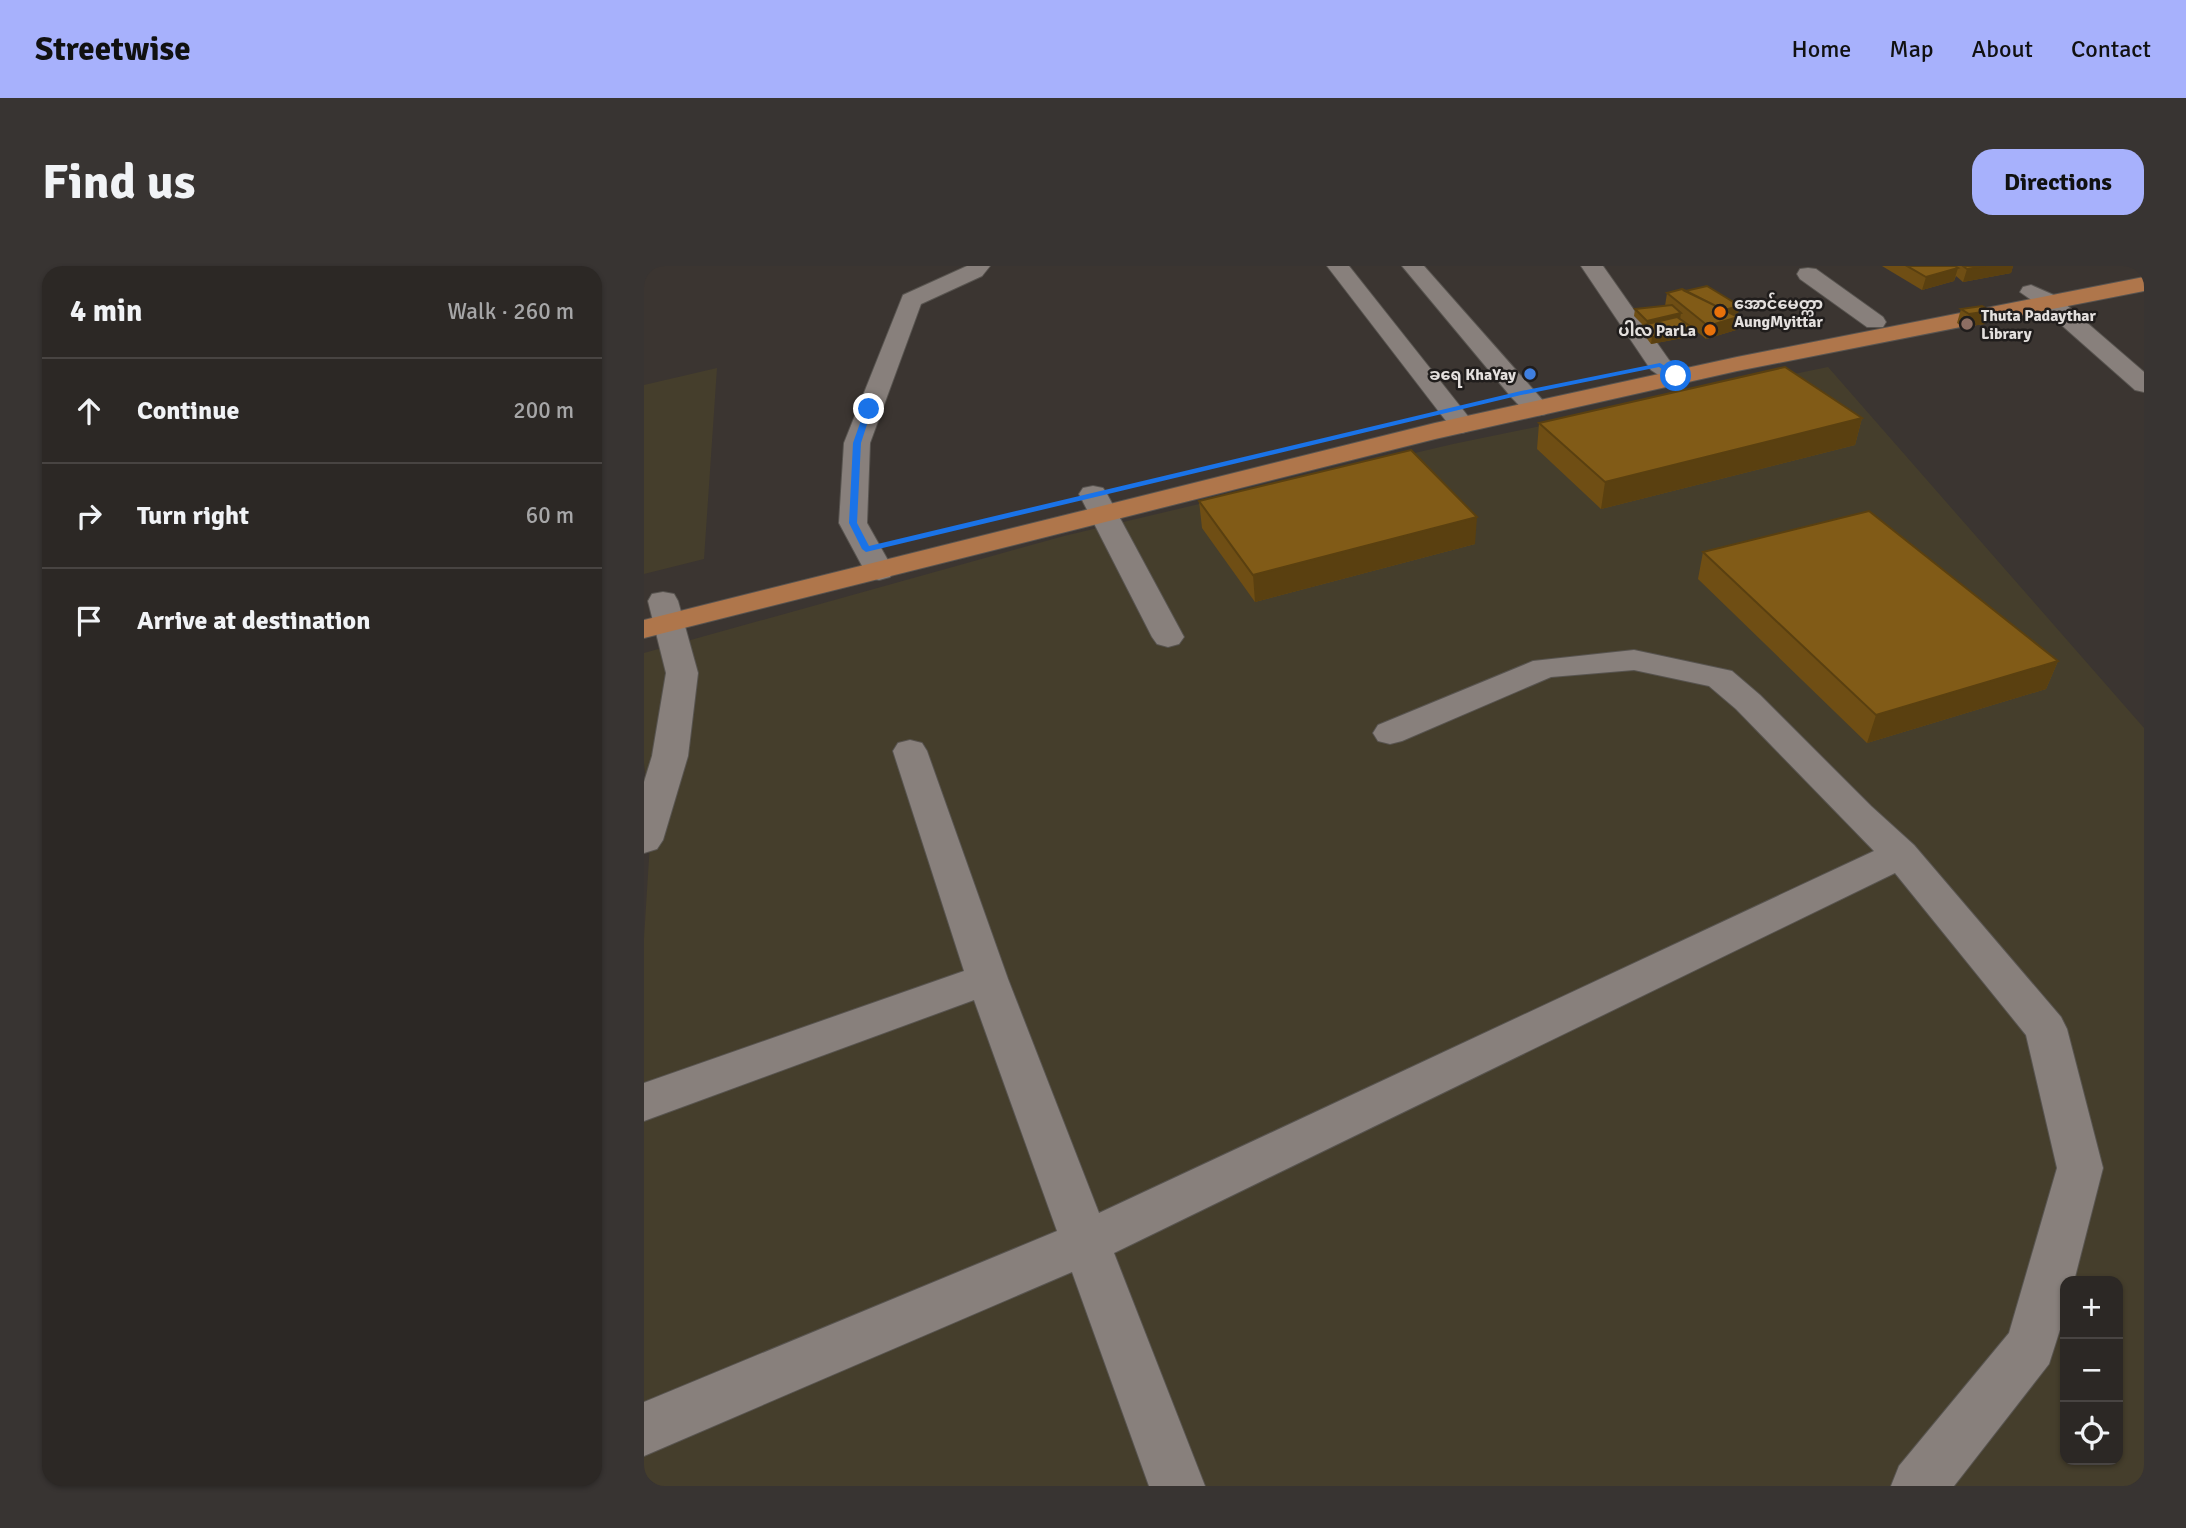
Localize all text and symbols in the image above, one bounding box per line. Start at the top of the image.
text: Streetwise [35,29,191,70]
text: Home [1791,34,1851,64]
text: Map [1889,34,1934,64]
text: About [1972,34,2033,64]
text: Contact [2071,34,2151,64]
button: Directions [1972,149,2144,215]
text: Find us [42,152,195,212]
place label: အောင်မေတ္တာ AungMyittar [1734,292,1823,332]
text: 4 min [70,293,142,330]
text: Walk · 260 m [448,297,574,326]
marker: အောင်မေတ္တာ AungMyittar [1712,304,1728,320]
place label: Thuta Padaythar Library [1981,306,2097,344]
marker: Thuta Padaythar Library [1959,316,1975,332]
place label: ပါလ ParLa [1618,320,1696,341]
marker: ပါလ ParLa [1702,322,1718,338]
route start [1660,360,1691,391]
place label: ခရေ KhaYay [1429,365,1516,388]
marker: ခရေ KhaYay [1522,366,1538,382]
icon: ahead [70,392,108,430]
route end [853,393,884,424]
text: Continue [137,395,239,427]
text: 200 m [513,396,574,425]
icon: right [70,497,108,535]
text: Turn right [137,500,249,532]
text: 60 m [526,501,574,530]
icon: arrive [70,602,108,640]
text: Arrive at destination [137,605,370,637]
map controls [2060,1276,2123,1465]
button: + [2060,1276,2123,1339]
button: − [2060,1339,2123,1402]
button: locate [2060,1402,2123,1465]

